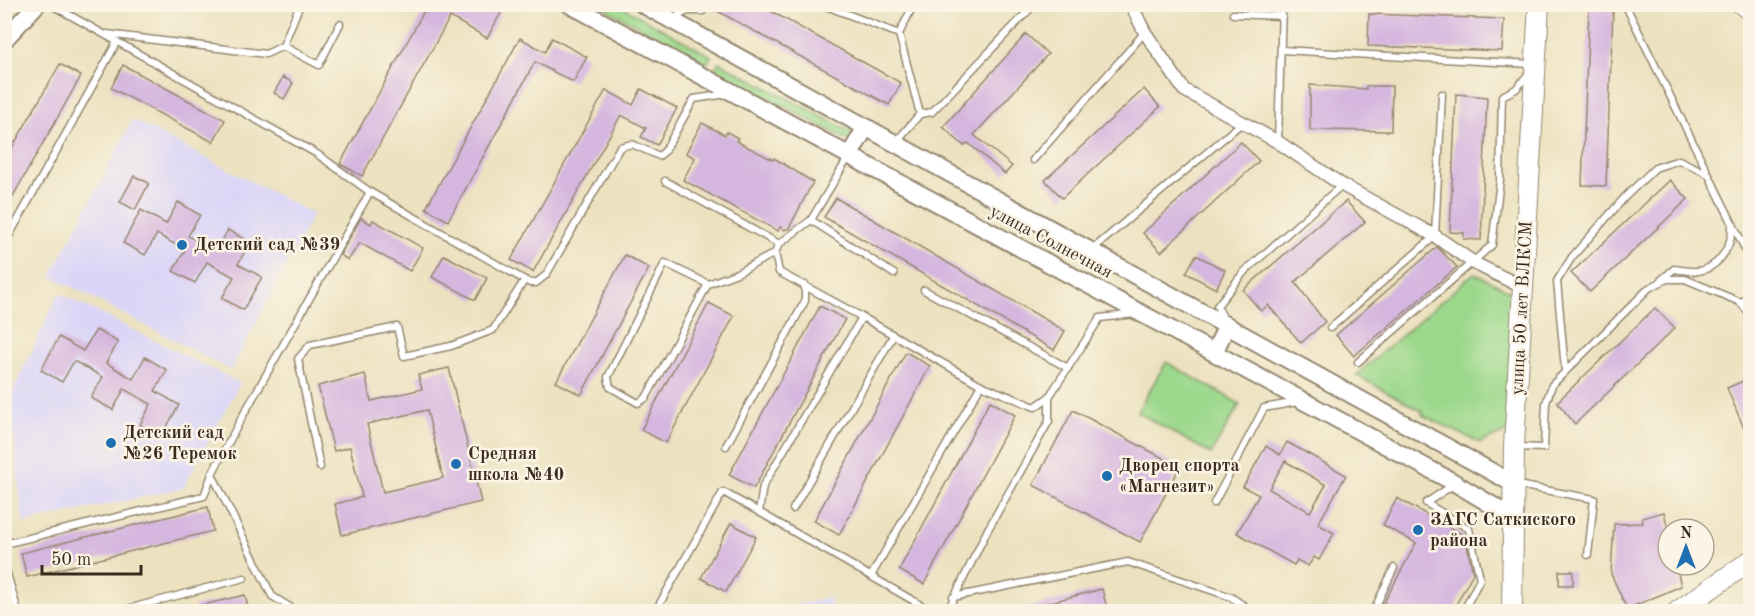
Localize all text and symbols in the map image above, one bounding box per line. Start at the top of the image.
street label: улица Солнечная [987,202,1115,282]
street label: улица 50 лет ВЛКСМ [1508,220,1536,396]
place label: Детский сад №39 [194,236,340,254]
marker: Детский сад №39 [175,238,189,252]
place label: Детский сад №26 Теремок [123,424,237,463]
marker: Детский сад №26 Теремок [104,436,118,450]
place label: Средняя школа №40 [468,445,564,484]
marker: Средняя школа №40 [449,457,463,471]
place label: Дворец спорта «Магнезит» [1119,457,1240,496]
marker: Дворец спорта «Магнезит» [1100,469,1114,483]
place label: ЗАГС Саткиского района [1430,511,1576,550]
north arrow [1656,517,1716,577]
marker: ЗАГС Саткиского района [1411,523,1425,537]
text: N [1680,526,1693,542]
scale bar [42,538,141,576]
text: 50 m [51,551,91,569]

